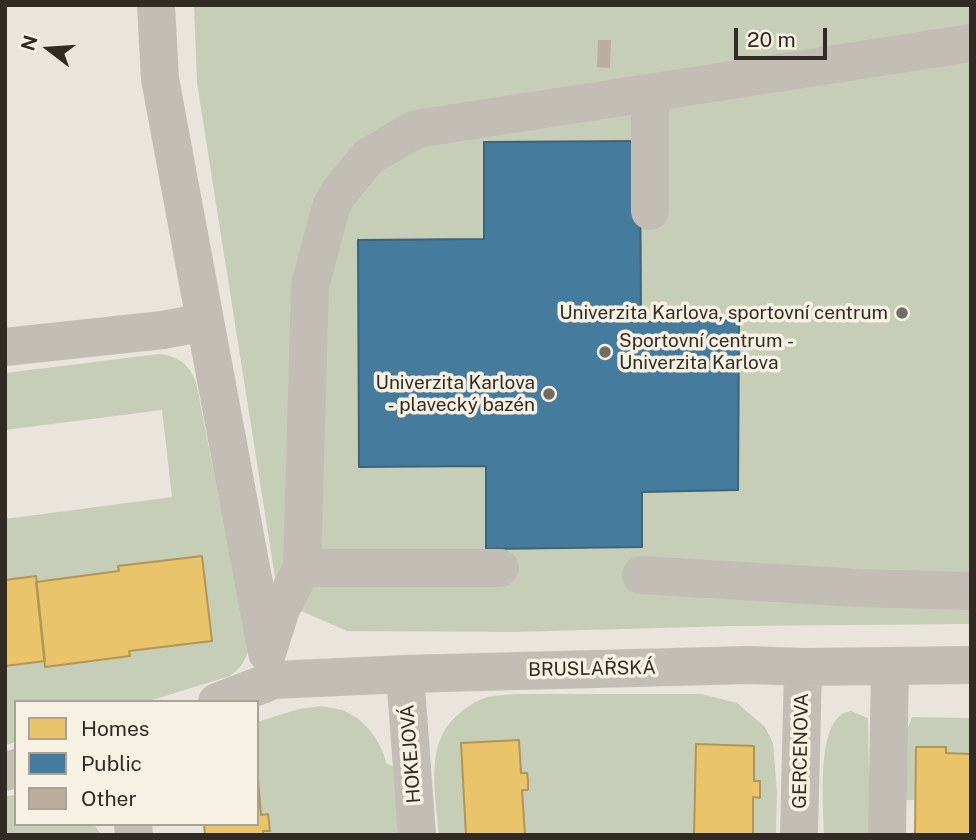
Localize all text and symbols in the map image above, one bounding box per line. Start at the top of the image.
north arrow [14,14,84,84]
scale bar [738,14,831,58]
text: 20 m [747,27,796,52]
text: N [16,33,42,53]
place label: Univerzita Karlova, sportovní centrum [559,302,888,324]
marker: Univerzita Karlova, sportovní centrum [894,305,910,321]
place label: Sportovní centrum - Univerzita Karlova [619,330,794,374]
marker: Sportovní centrum - Univerzita Karlova [597,344,613,360]
place label: Univerzita Karlova - plavecký bazén [376,372,535,416]
marker: Univerzita Karlova - plavecký bazén [541,386,557,402]
street label: BRUSLAŘSKÁ [528,656,656,682]
street label: GERCENOVA [789,693,813,809]
legend [14,700,259,826]
street label: HOKEJOVÁ [396,704,426,804]
text: Homes [81,716,149,741]
text: Public [81,751,142,776]
text: Other [81,786,137,811]

